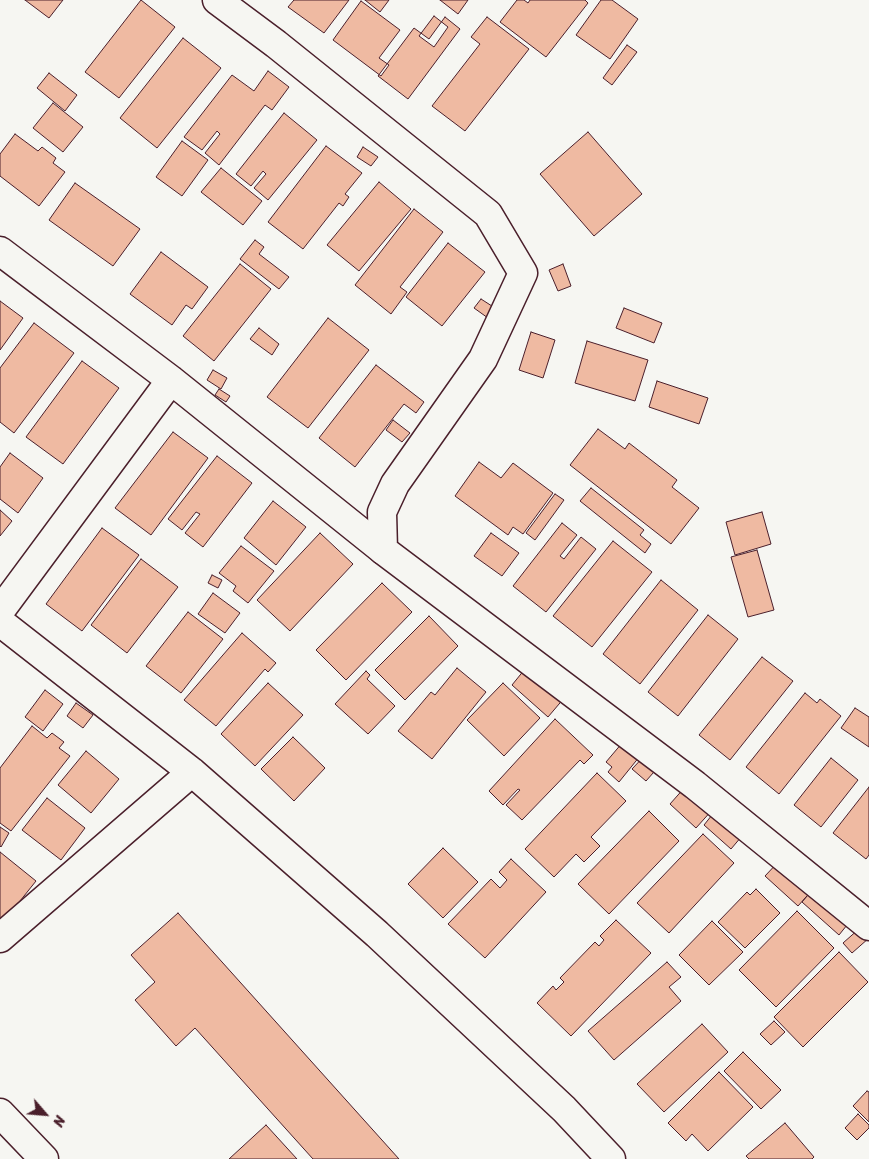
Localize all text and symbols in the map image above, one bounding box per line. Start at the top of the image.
north arrow [20,1089,70,1139]
text: N [45,1111,72,1131]

